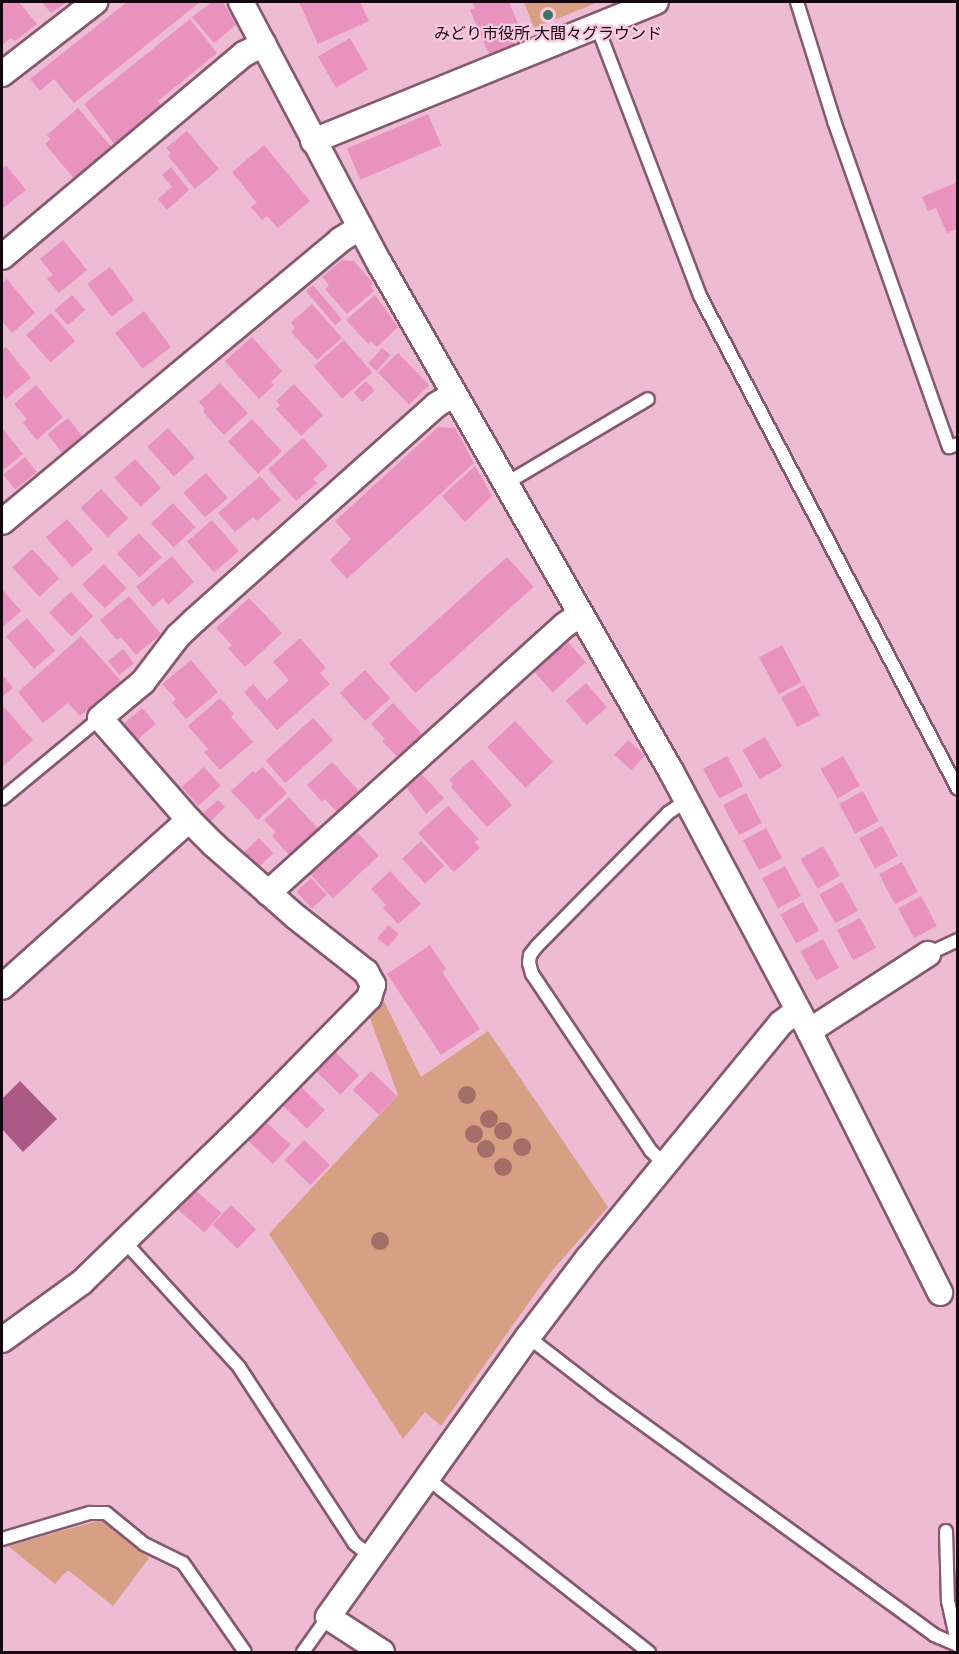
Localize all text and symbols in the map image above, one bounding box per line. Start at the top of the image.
marker: みどり市役所 大間々グラウンド [541,8,555,22]
place label: みどり市役所 大間々グラウンド [434,24,662,44]

